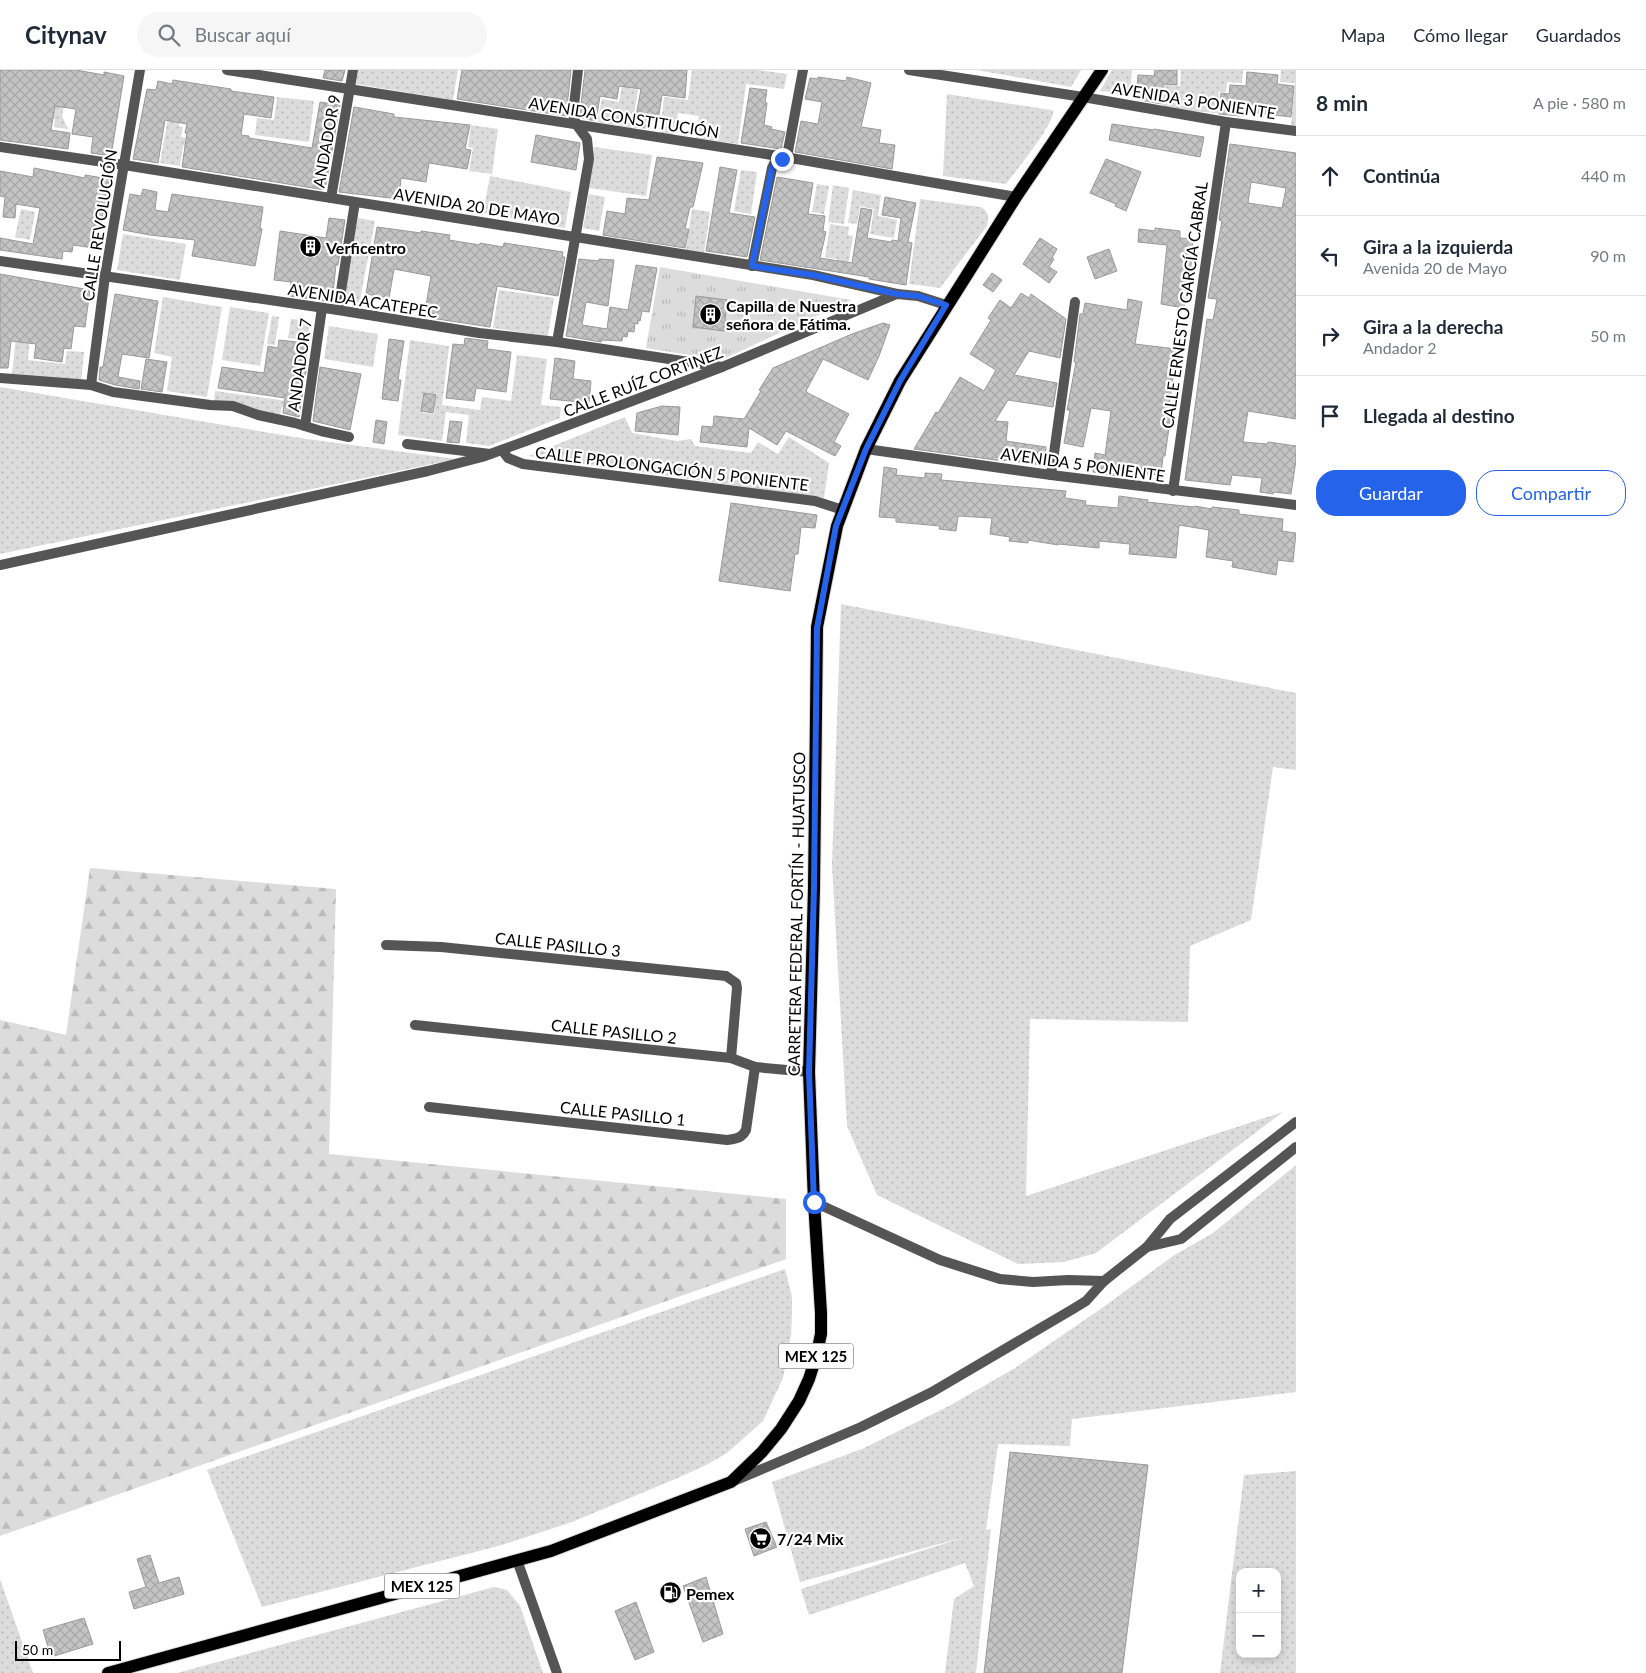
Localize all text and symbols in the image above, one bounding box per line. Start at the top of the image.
search box [137,12,487,57]
text: Citynav [25,20,107,49]
icon: search [155,21,183,49]
text: Buscar aquí [195,23,291,46]
text: Mapa [1341,24,1385,46]
text: Cómo llegar [1413,24,1508,46]
text: Guardados [1536,24,1621,46]
street label: AVENIDA 3 PONIENTE [1111,78,1277,122]
text: 8 min [1316,90,1368,115]
street label: ANDADOR 9 [308,93,344,189]
street label: AVENIDA CONSTITUCIÓN [527,93,721,141]
text: A pie · 580 m [1533,93,1626,112]
street label: CALLE REVOLUCIÓN [78,148,120,302]
route end [771,148,794,171]
icon: ahead [1316,162,1344,190]
text: Continúa [1363,164,1440,187]
text: 440 m [1581,166,1626,185]
street label: CALLE ERNESTO GARCÍA CABRAL [1157,180,1211,430]
street label: AVENIDA 20 DE MAYO [393,183,562,229]
building icon: Verficentro [298,235,322,259]
text: Gira a la izquierda [1363,235,1513,258]
place label: Verficentro [325,238,406,257]
icon: left [1316,242,1344,270]
text: 90 m [1590,246,1626,265]
text: Avenida 20 de Mayo [1363,258,1507,277]
street label: AVENIDA ACATEPEC [287,279,440,321]
place label: Capilla de Nuestra señora de Fátima. [726,296,856,333]
building icon: Capilla de Nuestra señora de Fátima. [698,302,722,326]
text: Gira a la derecha [1363,315,1503,338]
street label: ANDADOR 7 [283,317,315,413]
icon: right [1316,322,1344,350]
text: 50 m [1590,326,1626,345]
text: Andador 2 [1363,338,1437,357]
street label: CALLE RUÍZ CORTINEZ [561,342,726,420]
icon: arrive [1316,402,1344,430]
text: Llegada al destino [1363,404,1515,427]
street label: CALLE PROLONGACIÓN 5 PONIENTE [534,442,810,494]
street label: AVENIDA 5 PONIENTE [1000,443,1166,485]
button: Guardar [1316,470,1466,516]
button: Compartir [1476,470,1626,516]
street label: CARRETERA FEDERAL FORTÍN - HUATUSCO [784,751,808,1076]
street label: CALLE PASILLO 3 [494,928,622,960]
street label: CALLE PASILLO 2 [550,1015,678,1047]
street label: CALLE PASILLO 1 [559,1097,687,1129]
route start [803,1191,826,1214]
road number: MEX 125 [778,1344,854,1368]
supermarket icon: 7/24 Mix [749,1526,773,1550]
place label: 7/24 Mix [777,1529,844,1548]
map controls [1236,1568,1281,1658]
button: + [1236,1568,1281,1613]
road number: MEX 125 [384,1574,460,1598]
fuel station icon: Pemex [658,1581,682,1605]
place label: Pemex [686,1584,735,1603]
button: − [1236,1613,1281,1658]
scale bar [15,1638,121,1661]
text: 50 m [22,1641,53,1658]

